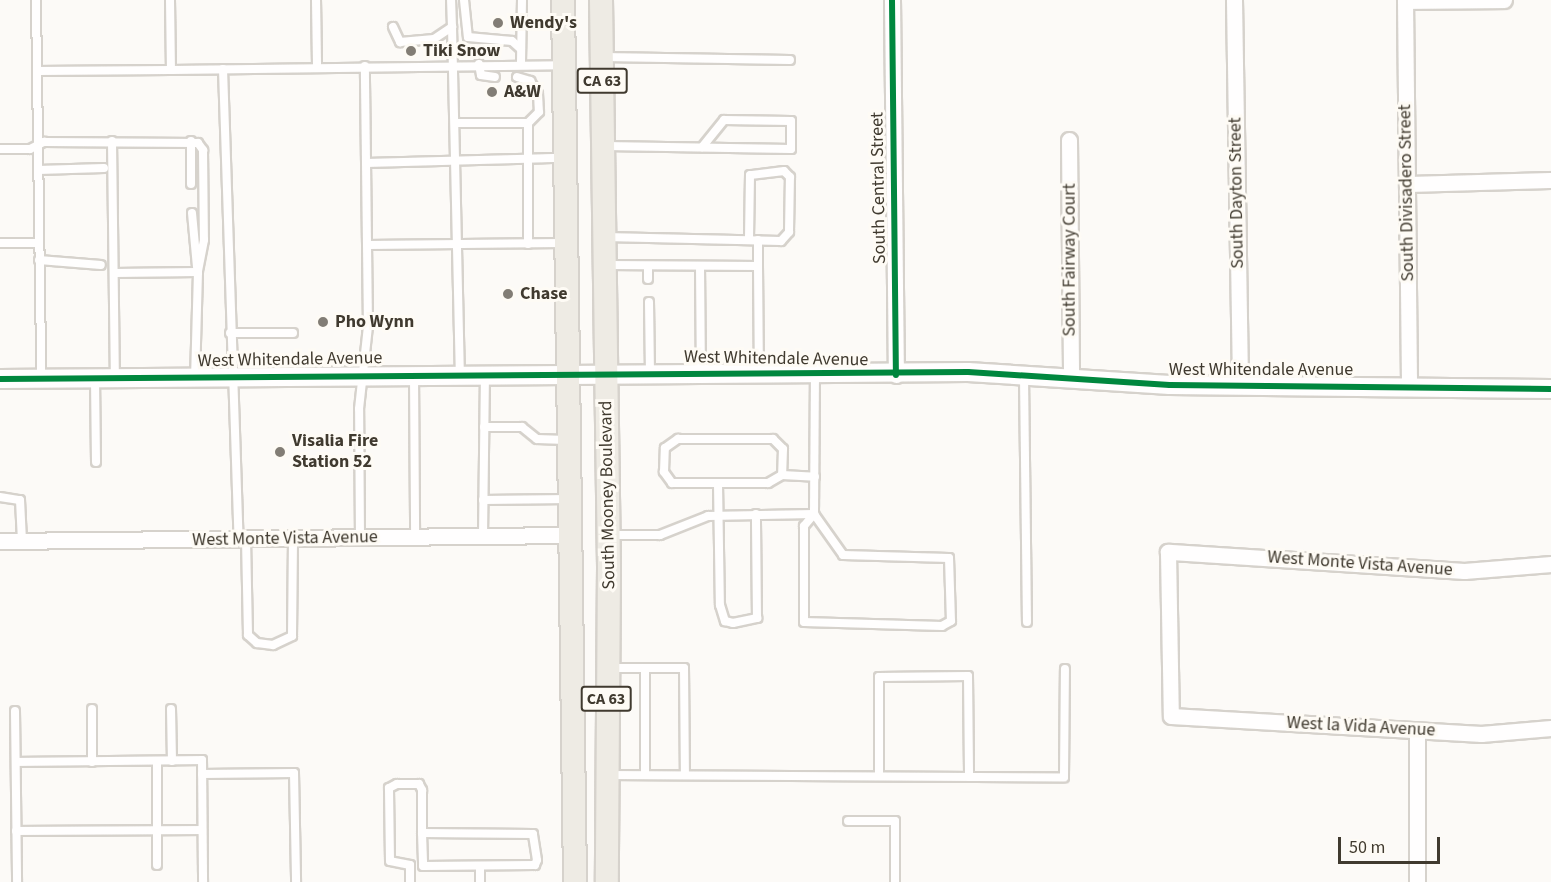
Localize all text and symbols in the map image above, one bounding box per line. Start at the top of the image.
place label: Wendy's [510,12,577,34]
marker: Wendy's [491,16,505,30]
place label: Tiki Snow [423,40,501,62]
marker: Tiki Snow [404,44,418,58]
road number: CA 63 [576,68,628,94]
place label: A&W [504,81,541,103]
marker: A&W [485,85,499,99]
street label: South Divisadero Street [1395,104,1419,282]
street label: South Central Street [867,112,891,264]
street label: South Dayton Street [1225,117,1249,269]
street label: South Fairway Court [1059,183,1081,337]
place label: Chase [520,283,568,305]
marker: Chase [501,287,515,301]
place label: Pho Wynn [335,311,414,333]
marker: Pho Wynn [316,315,330,329]
street label: West Whitendale Avenue [684,347,868,371]
street label: West Whitendale Avenue [198,348,382,372]
street label: West Whitendale Avenue [1169,359,1353,381]
street label: South Mooney Boulevard [596,400,620,590]
place label: Visalia Fire Station 52 [292,431,378,474]
marker: Visalia Fire Station 52 [273,445,287,459]
street label: West Monte Vista Avenue [192,527,378,551]
street label: West Monte Vista Avenue [1267,547,1453,581]
road number: CA 63 [580,686,632,712]
street label: West la Vida Avenue [1286,712,1436,742]
scale bar [1341,825,1443,863]
text: 50 m [1349,835,1385,860]

